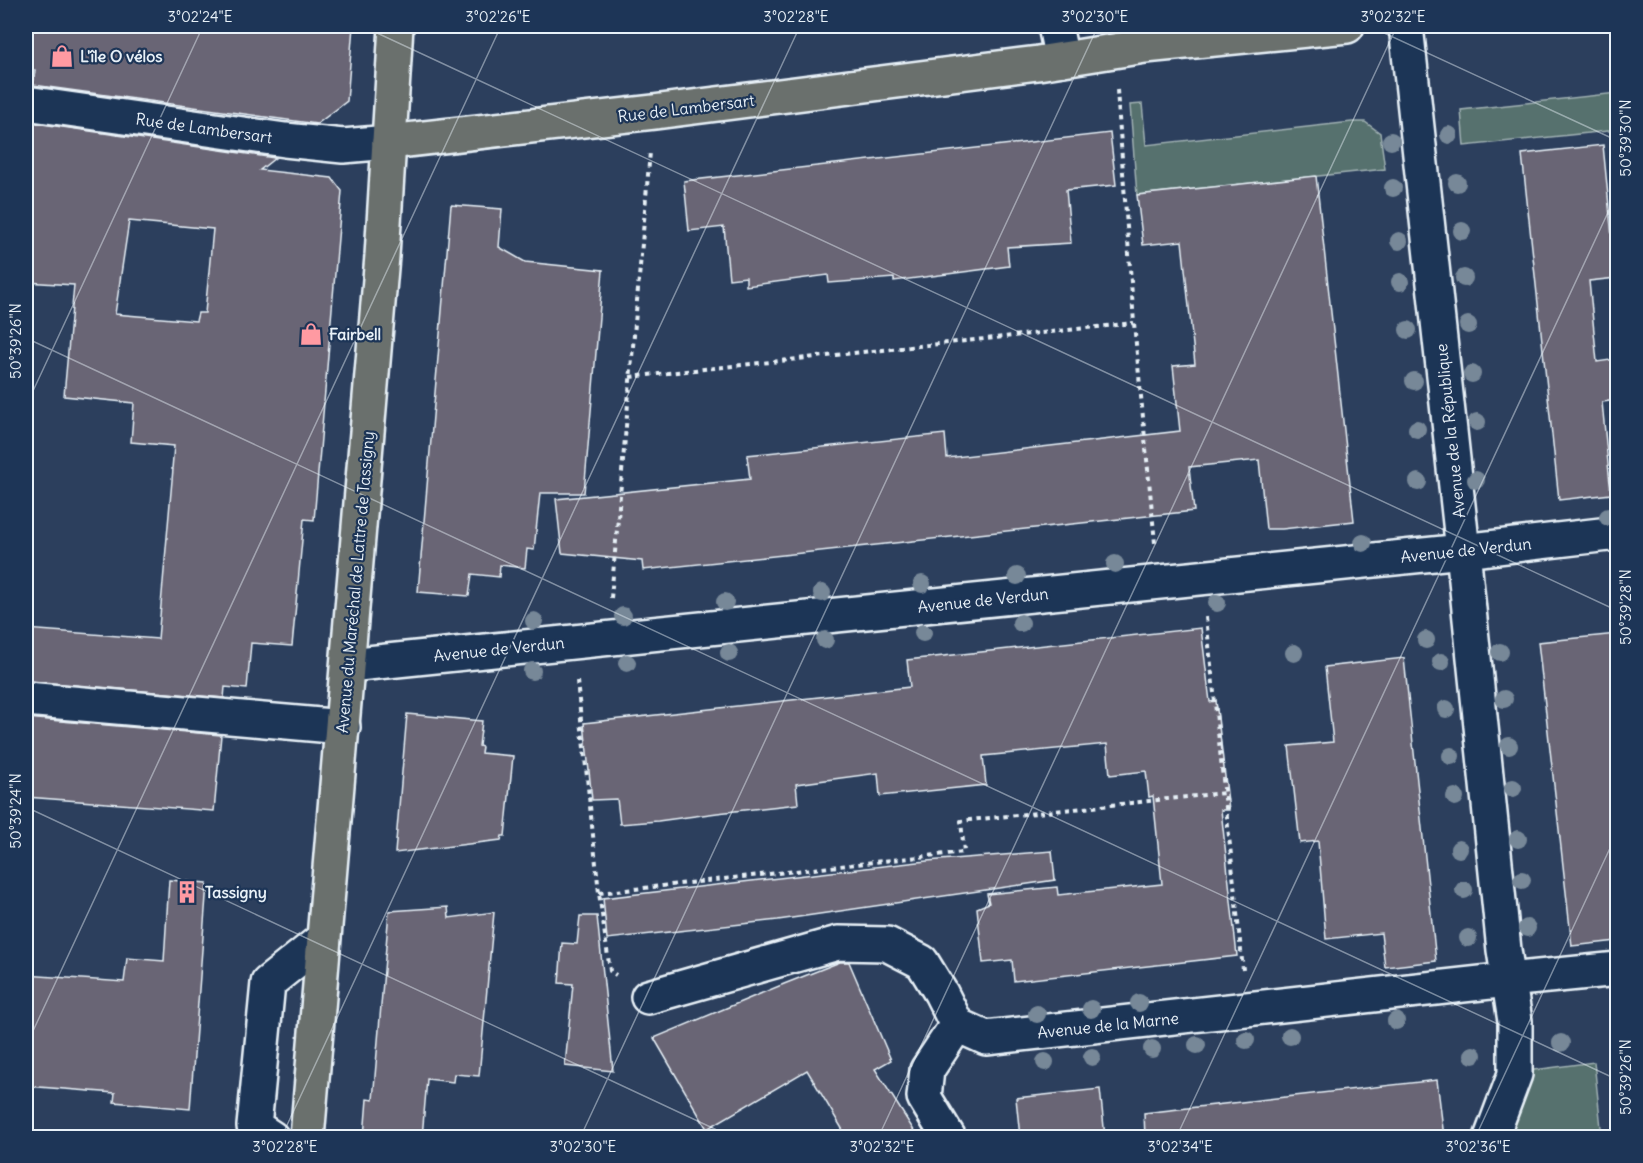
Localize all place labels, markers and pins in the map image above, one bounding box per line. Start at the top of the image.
shop icon: L'île O vélos [49,43,75,69]
place label: L'île O vélos [80,46,162,66]
shop icon: Fairbell [298,321,324,347]
place label: Fairbell [329,324,381,344]
building icon: Tassigny [174,879,200,905]
place label: Tassigny [205,882,267,903]

